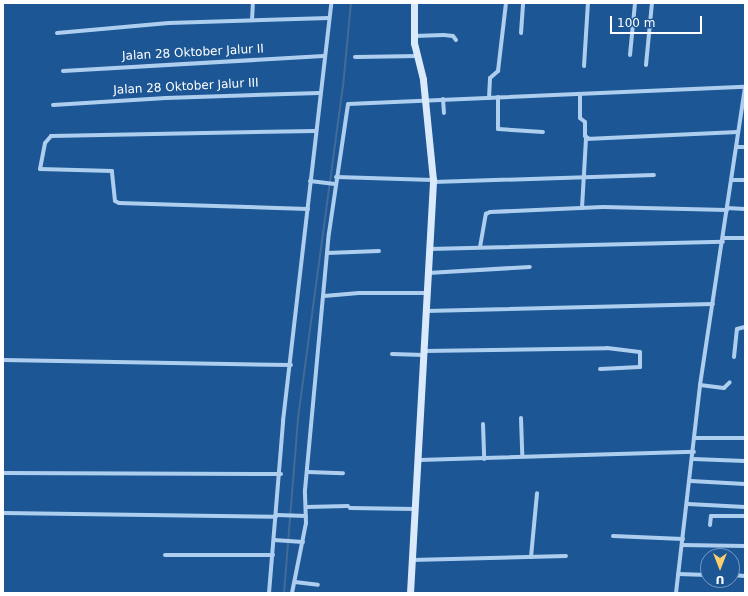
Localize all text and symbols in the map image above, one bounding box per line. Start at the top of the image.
scale bar [612,8,704,34]
text: 100 m [617,16,655,30]
street label: Jalan 28 Oktober Jalur II [122,42,264,64]
street label: Jalan 28 Oktober Jalur III [113,76,259,98]
north arrow [700,548,740,588]
text: U [716,573,724,586]

